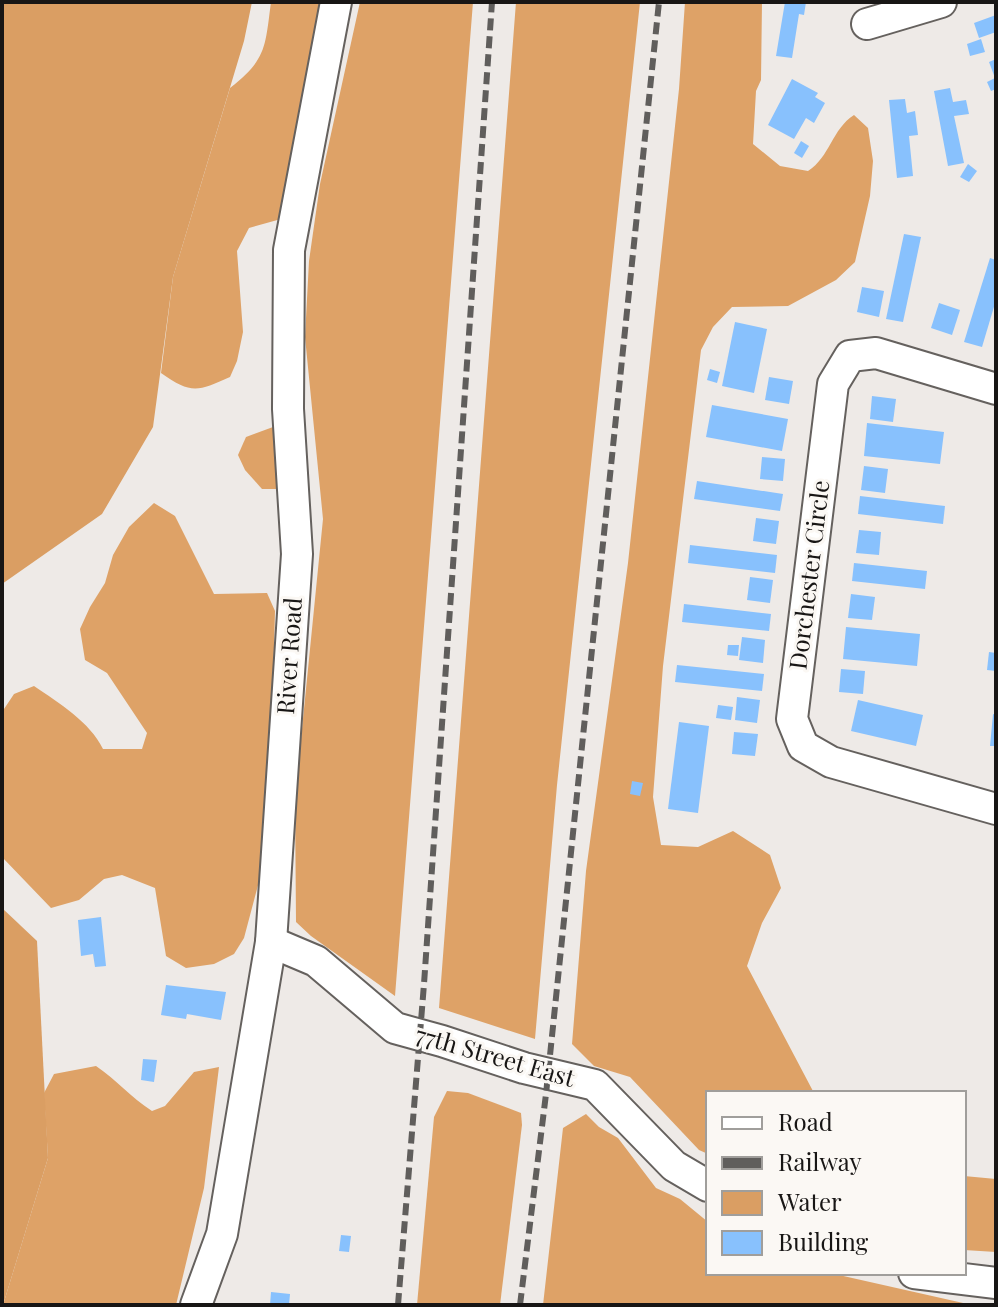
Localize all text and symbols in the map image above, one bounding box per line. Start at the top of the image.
street label: Dorchester Circle [781,478,835,671]
street label: River Road [268,596,308,715]
street label: 77th Street East [412,1017,579,1093]
legend [706,1091,966,1275]
text: Road [778,1105,833,1137]
text: Railway [778,1145,862,1177]
text: Water [777,1185,842,1217]
text: Building [778,1225,869,1257]

